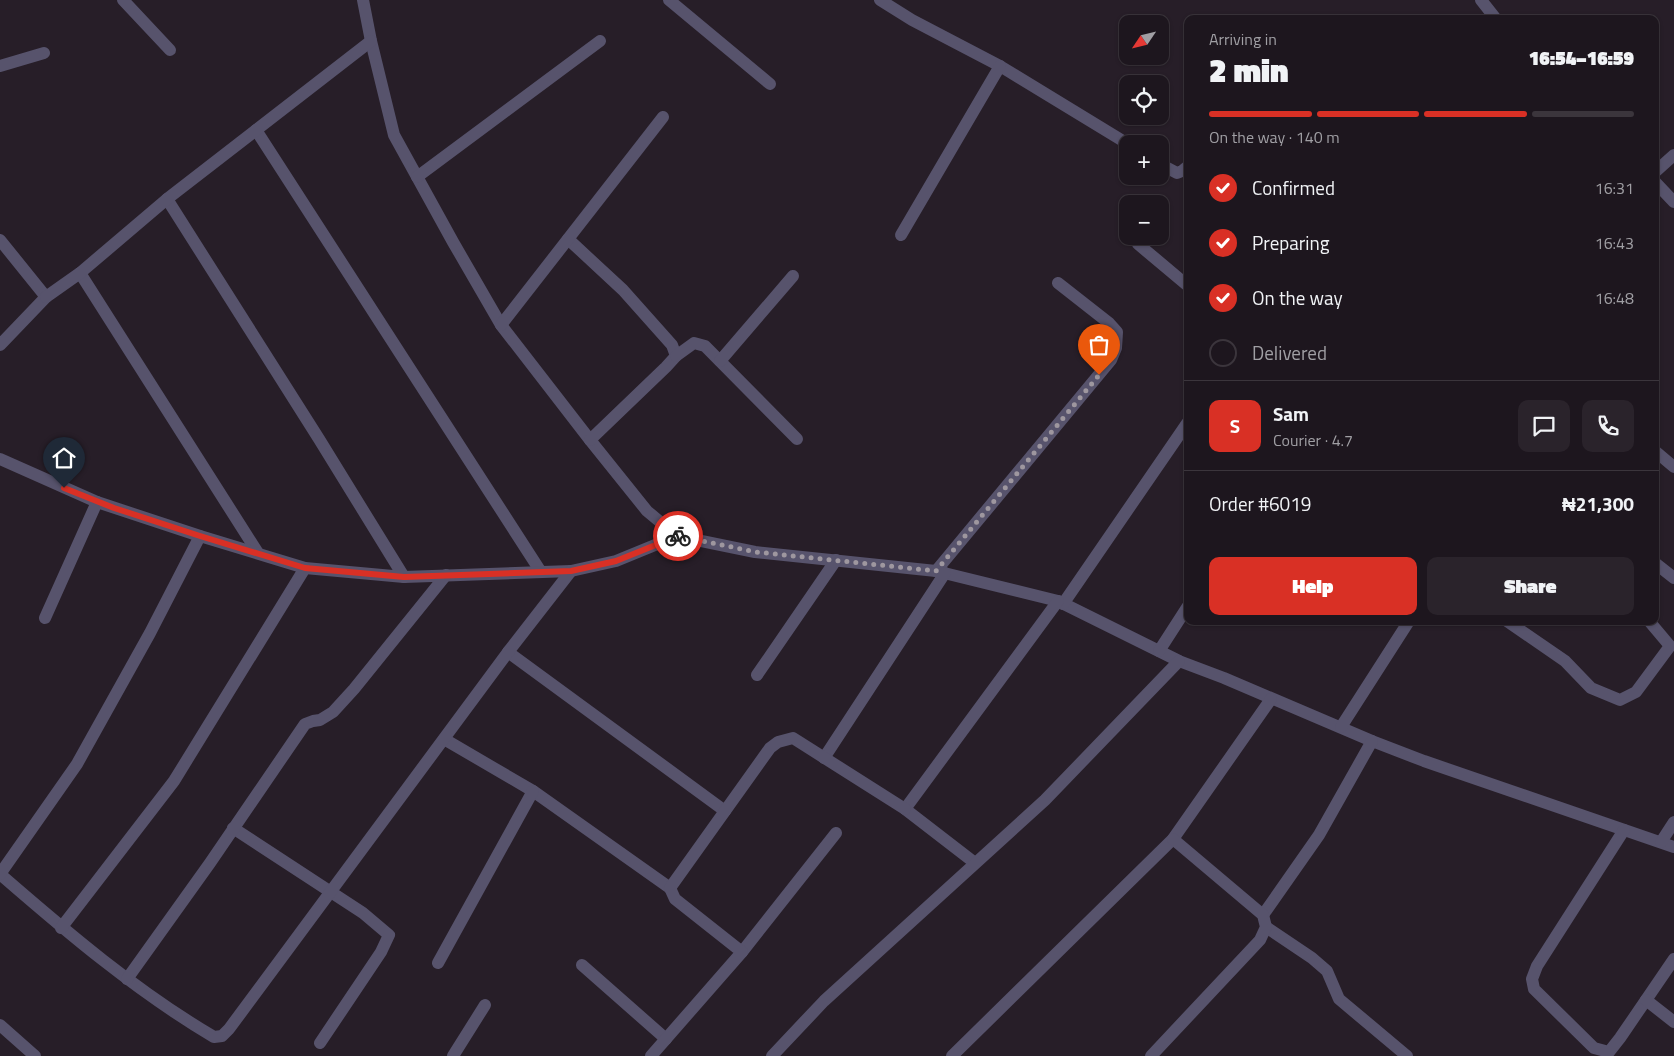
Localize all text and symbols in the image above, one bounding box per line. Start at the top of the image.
north arrow [1119,15,1169,65]
map controls [1119,15,1169,245]
text: Arriving in [1209,27,1277,51]
text: 16:54–16:59 [1529,43,1634,72]
text: 2 min [1209,46,1289,94]
button: locate [1119,75,1169,125]
text: On the way · 140 m [1209,125,1340,149]
button: + [1119,135,1169,185]
text: Confirmed [1252,173,1335,202]
icon: check [1209,174,1237,202]
text: 16:31 [1595,176,1634,200]
button: − [1119,195,1169,245]
text: Preparing [1252,228,1329,257]
icon: check [1209,229,1237,257]
text: 16:43 [1595,231,1634,255]
text: On the way [1252,283,1343,312]
icon: check [1209,284,1237,312]
text: 16:48 [1595,286,1634,310]
pin [1078,324,1120,375]
icon: bag [1085,331,1113,359]
text: Delivered [1252,338,1327,367]
text: Sam [1273,399,1309,428]
button: chat [1518,400,1570,452]
button: phone [1582,400,1634,452]
text: S [1230,411,1240,440]
text: Courier · 4.7 [1273,428,1353,452]
pin [43,437,85,488]
icon: home [50,444,78,472]
text: Order #6019 [1209,489,1311,518]
text: ₦21,300 [1562,489,1634,518]
courier [653,511,703,561]
icon: bike [664,522,692,550]
button: Help [1209,557,1417,615]
button: Share [1427,557,1634,615]

